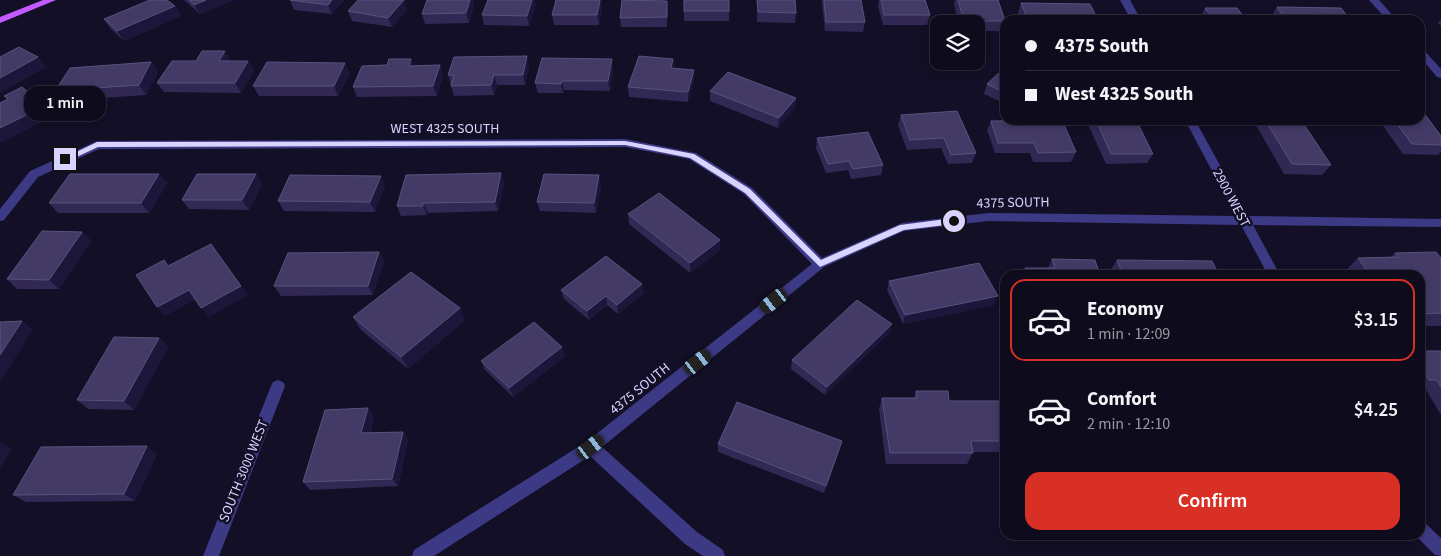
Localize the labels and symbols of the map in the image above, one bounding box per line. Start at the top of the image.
callout: 1 min [24,86,106,122]
street label: WEST 4325 SOUTH [391,119,499,139]
route end [54,148,76,170]
street label: 2900 WEST [1207,165,1255,231]
street label: 4375 SOUTH [976,192,1050,214]
route start [943,210,965,232]
car [757,286,790,316]
car [681,347,714,377]
street label: 4375 SOUTH [605,358,675,420]
street label: SOUTH 3000 WEST [214,416,274,525]
car [574,432,607,462]

